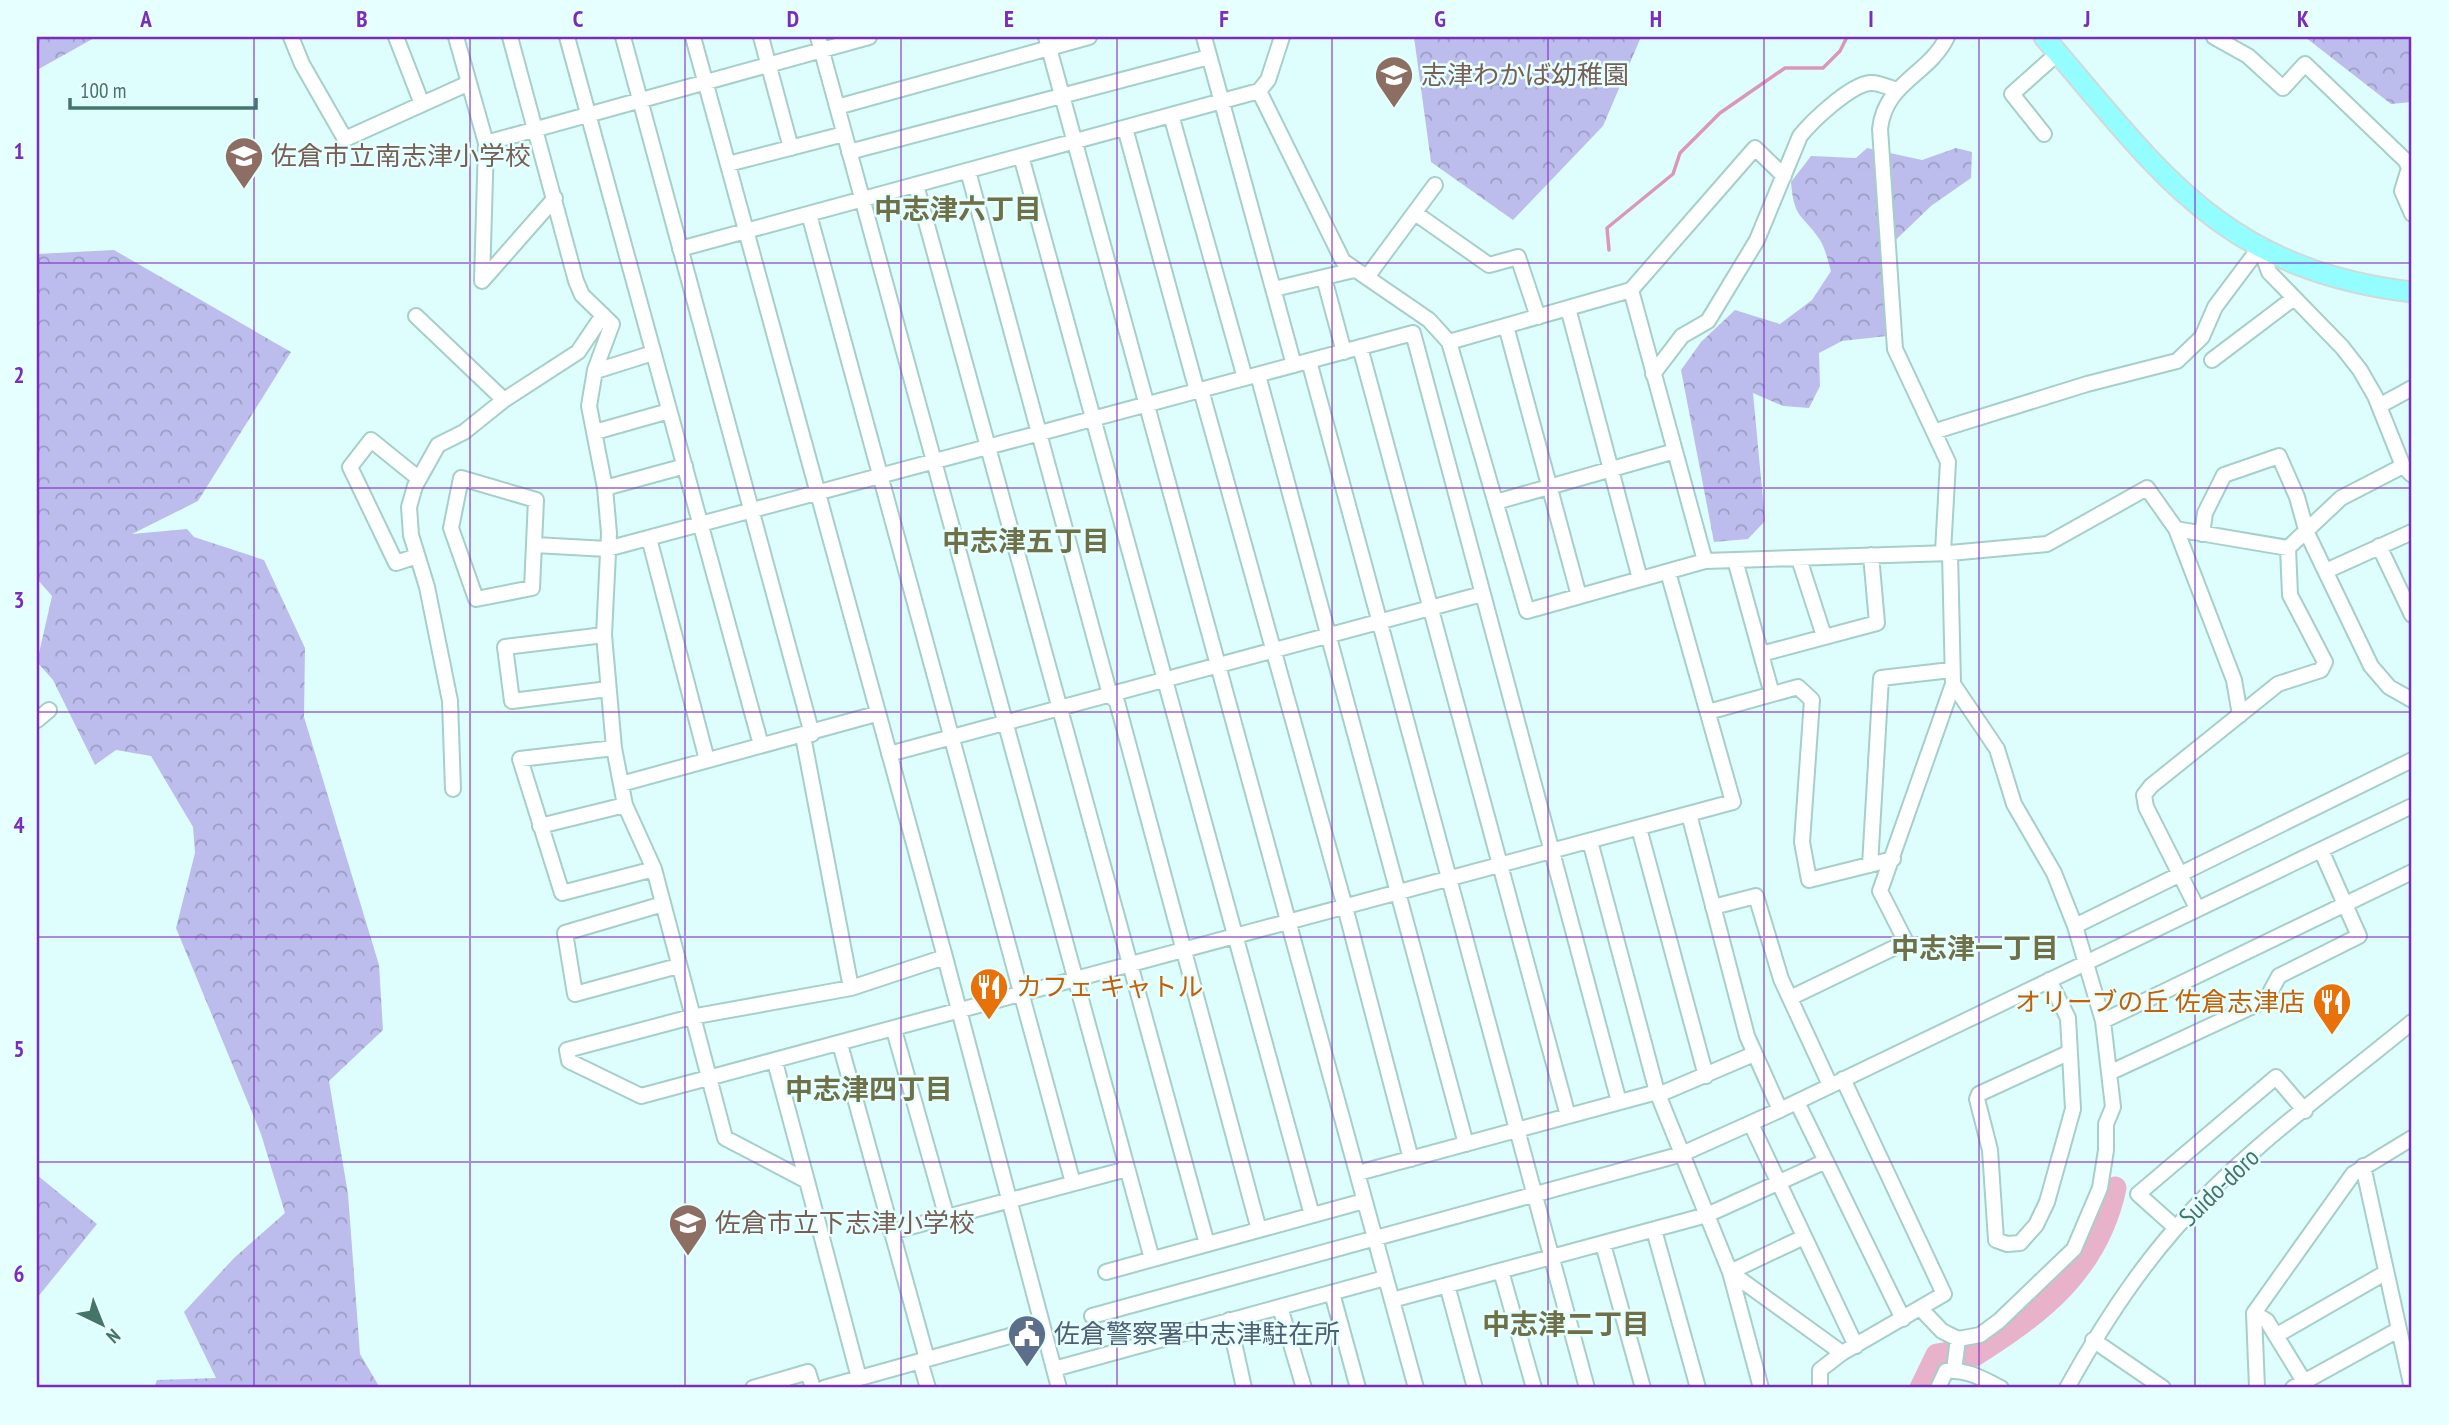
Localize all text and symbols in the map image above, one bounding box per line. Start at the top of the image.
text: A [139,4,152,33]
text: B [356,4,368,33]
text: C [573,4,584,33]
text: D [787,4,799,33]
text: E [1004,4,1014,33]
text: F [1219,4,1229,33]
text: G [1434,4,1446,33]
text: H [1650,4,1662,33]
text: I [1868,4,1874,33]
text: J [2083,4,2090,33]
text: K [2297,4,2309,33]
school or university icon: 志津わかば幼稚園 [1373,54,1415,109]
place label: 志津わかば幼稚園 [1421,58,1629,91]
scale bar [70,66,256,110]
text: 100 m [80,77,126,104]
school or university icon: 佐倉市立南志津小学校 [223,135,265,190]
text: 1 [14,136,25,165]
place label: 佐倉市立南志津小学校 [271,139,531,172]
district label: 中志津六丁目 [874,190,1042,227]
text: 2 [14,360,25,389]
district label: 中志津五丁目 [942,522,1110,559]
text: 3 [14,585,25,614]
text: 4 [14,810,25,839]
district label: 中志津一丁目 [1891,929,2059,966]
restaurant icon: カフェ キャトル [968,966,1010,1021]
place label: カフェ キャトル [1016,970,1204,1003]
restaurant icon: オリーブの丘 佐倉志津店 [2311,981,2353,1036]
place label: オリーブの丘 佐倉志津店 [2015,985,2305,1018]
text: 5 [14,1034,25,1063]
district label: 中志津四丁目 [785,1070,953,1107]
street label: Suido-doro [2172,1140,2266,1233]
school or university icon: 佐倉市立下志津小学校 [667,1202,709,1257]
place label: 佐倉市立下志津小学校 [715,1206,975,1239]
text: 6 [14,1259,25,1288]
north arrow [66,1288,136,1358]
district label: 中志津二丁目 [1482,1305,1650,1342]
public building icon: 佐倉警察署中志津駐在所 [1006,1313,1048,1368]
place label: 佐倉警察署中志津駐在所 [1054,1317,1340,1350]
text: N [102,1324,126,1349]

